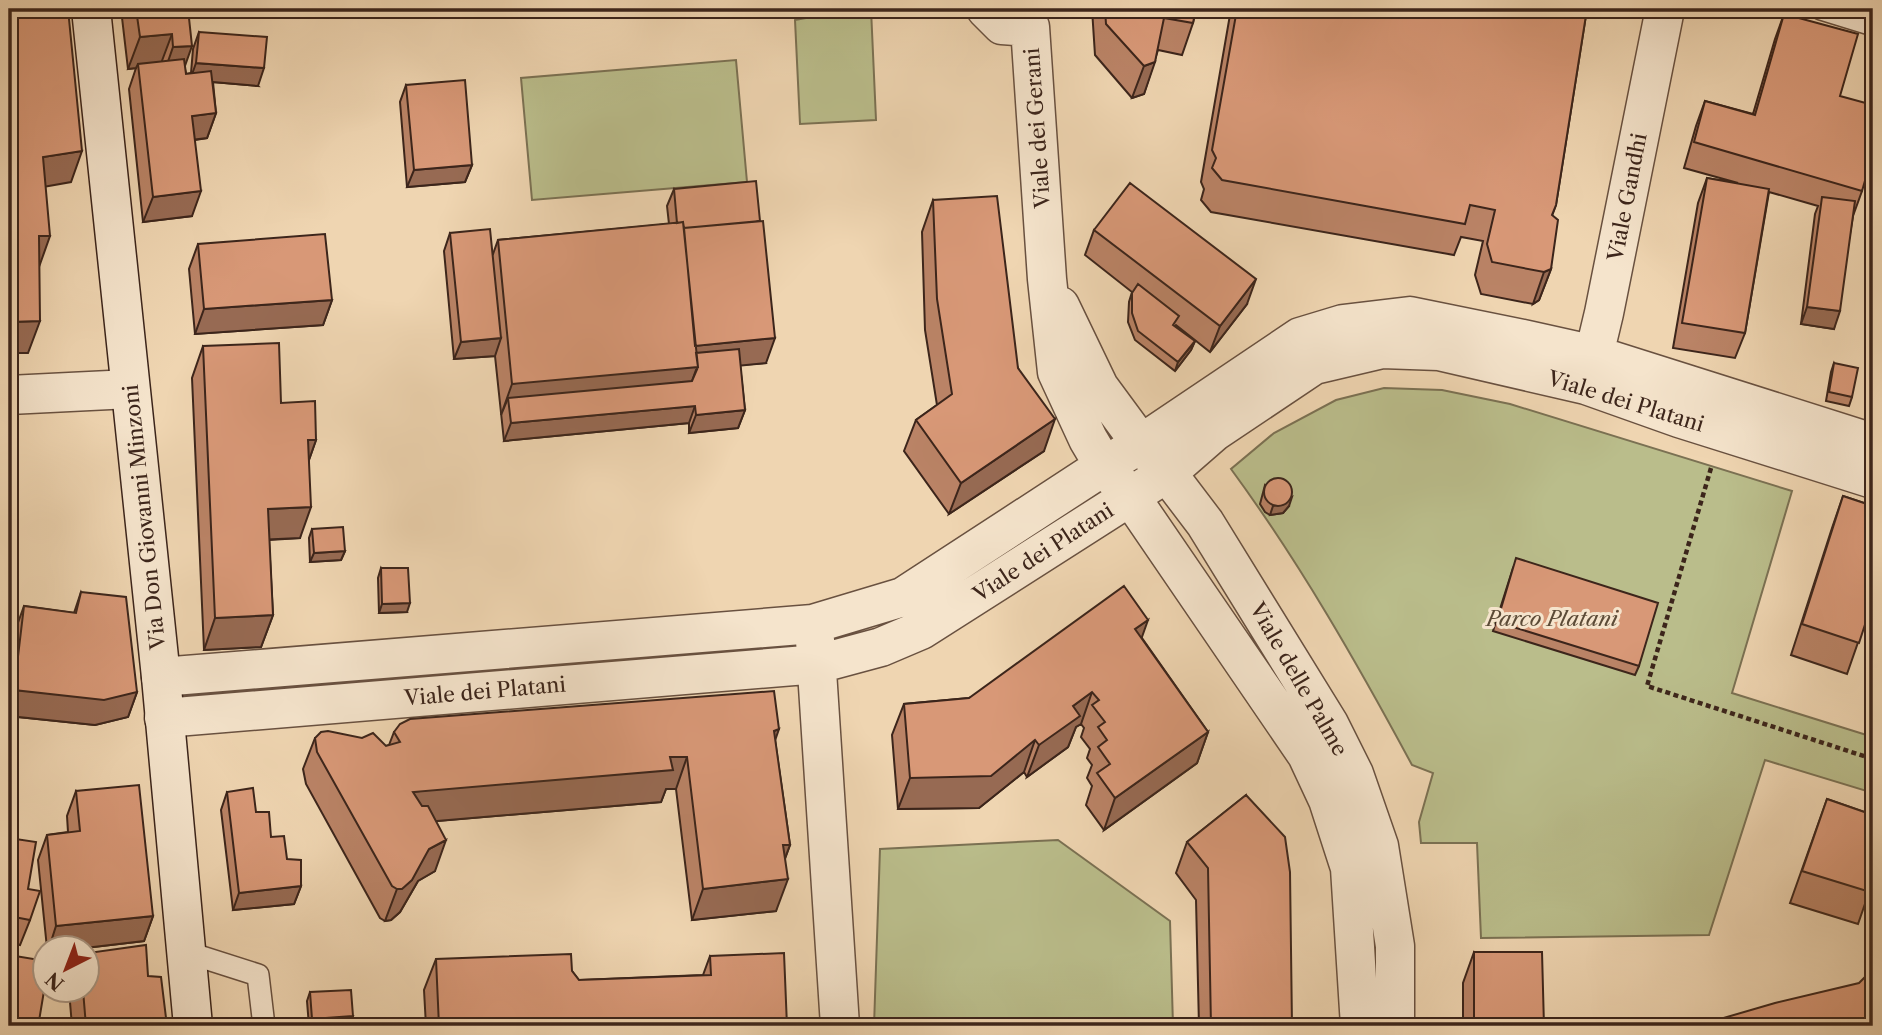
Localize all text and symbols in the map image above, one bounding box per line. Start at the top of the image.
street label: Viale dei Gerani [1019,47,1055,210]
street label: Viale Gandhi [1602,131,1652,264]
street label: Viale dei Platani [1544,365,1707,437]
street label: Via Don Giovanni Minzoni [118,383,170,652]
street label: Viale dei Platani [967,497,1118,607]
street label: Viale delle Palme [1244,597,1353,760]
park label: Parco Platani [1484,606,1619,631]
street label: Viale dei Platani [402,671,567,711]
north arrow [32,934,102,1004]
text: N [41,967,69,995]

